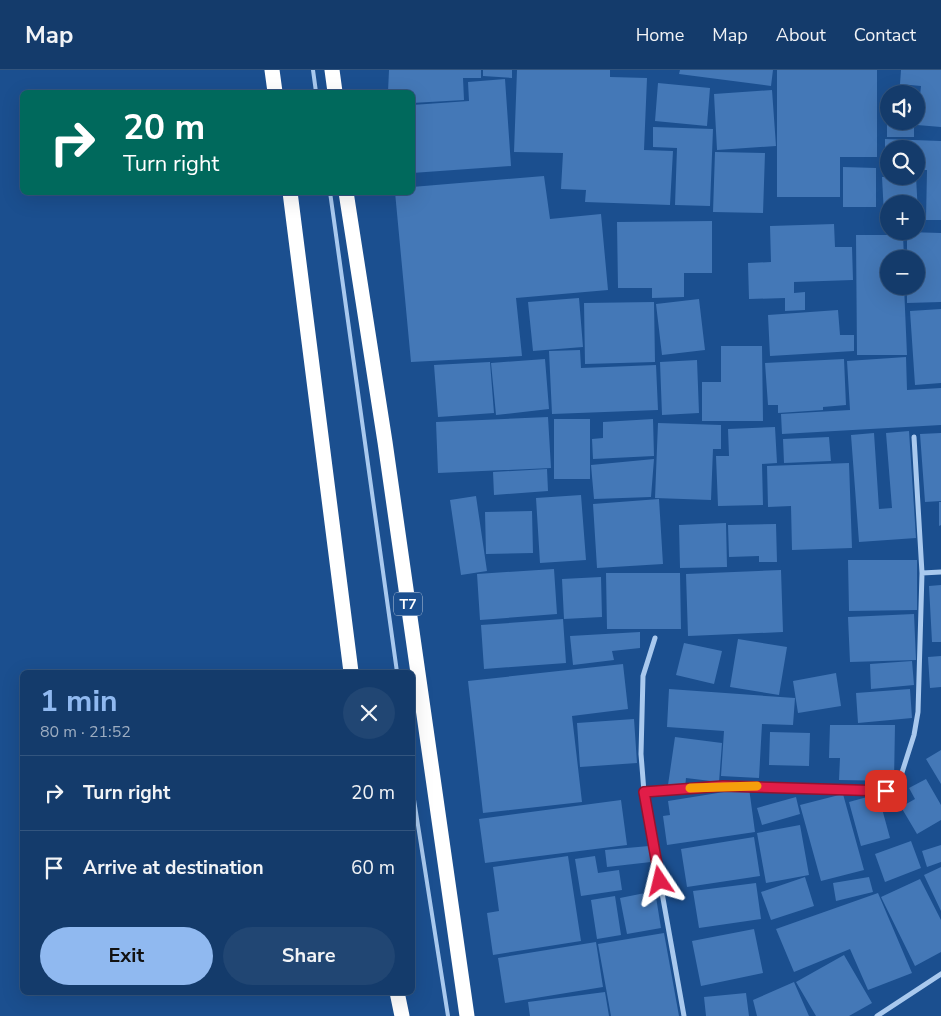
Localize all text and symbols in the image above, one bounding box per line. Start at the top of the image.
text: Map [25,19,73,51]
text: Home [636,23,684,47]
text: Map [712,23,748,47]
text: About [776,23,826,47]
text: Contact [854,23,916,47]
map controls [880,85,925,295]
button: sound [880,85,925,130]
text: 20 m [123,104,205,151]
icon: right [40,110,105,175]
button: search [880,140,925,185]
text: Turn right [123,149,219,179]
button: + [880,195,925,240]
button: − [880,250,925,295]
road number: T7 [394,592,422,616]
text: 1 min [40,681,118,722]
button: close [343,687,395,739]
text: 80 m · 21:52 [40,721,131,743]
pin [865,770,907,812]
icon: arrive [872,777,900,805]
icon: right [40,779,68,807]
text: Turn right [83,780,170,806]
text: 20 m [351,780,395,806]
icon: arrive [40,854,68,882]
position arrow [633,854,685,906]
text: Arrive at destination [83,855,264,881]
text: 60 m [351,855,395,881]
button: Exit [40,927,213,985]
button: Share [223,927,395,985]

